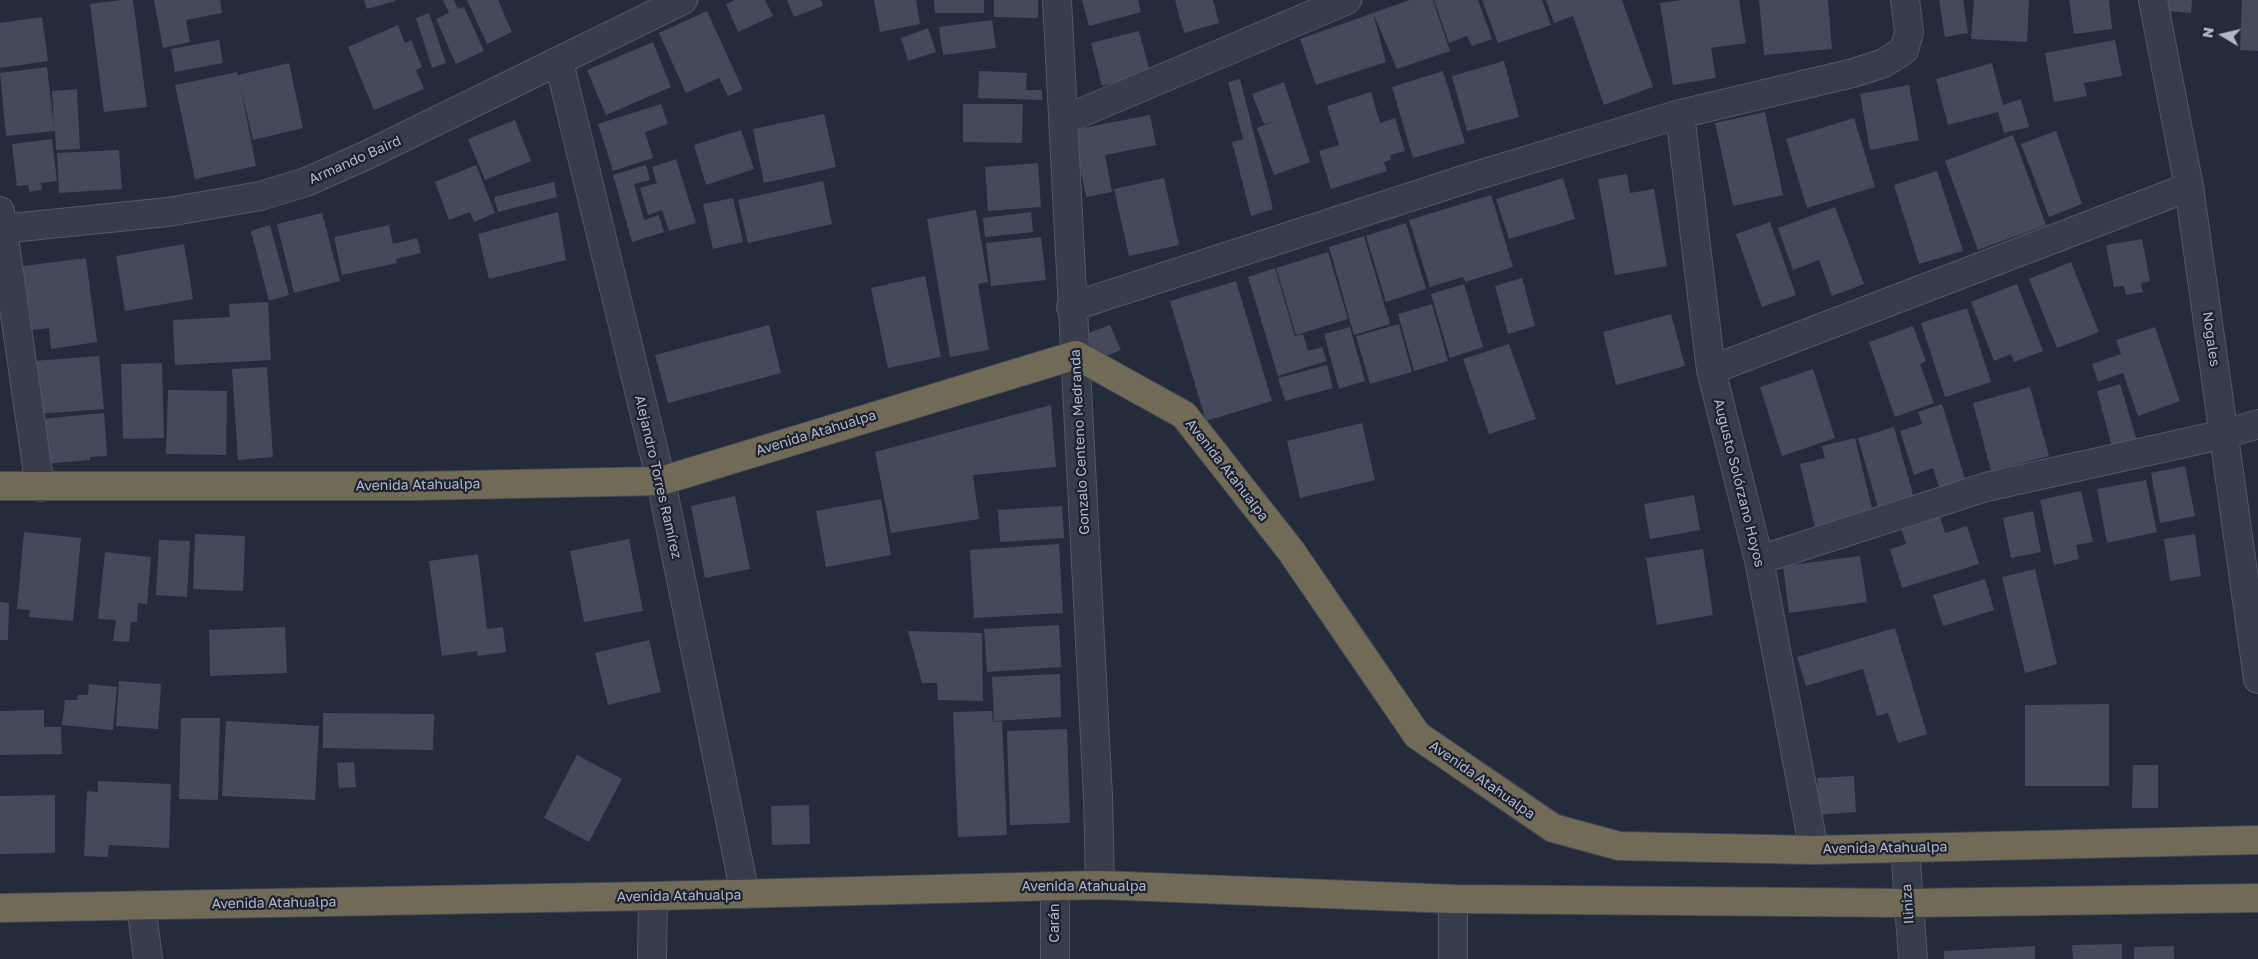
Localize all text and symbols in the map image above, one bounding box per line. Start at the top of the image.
north arrow [2198,10,2248,60]
text: N [2198,26,2217,39]
street label: Armando Baird [306,132,404,188]
street label: Nogales [2199,310,2223,368]
street label: Gonzalo Centeno Medranda [1067,349,1093,535]
street label: Alejandro Torres Ramírez [631,394,685,560]
street label: Augusto Solórzano Hoyos [1710,397,1768,569]
street label: Avenida Atahualpa [754,407,878,459]
street label: Avenida Atahualpa [1182,416,1272,524]
street label: Avenida Atahualpa [355,476,481,494]
street label: Avenida Atahualpa [1426,737,1538,823]
street label: Avenida Atahualpa [1822,839,1948,857]
street label: Avenida Atahualpa [1022,879,1146,895]
street label: Iliniza [1898,883,1918,925]
street label: Avenida Atahualpa [616,887,742,905]
street label: Avenida Atahualpa [211,894,337,912]
street label: Carán [1047,903,1063,943]

